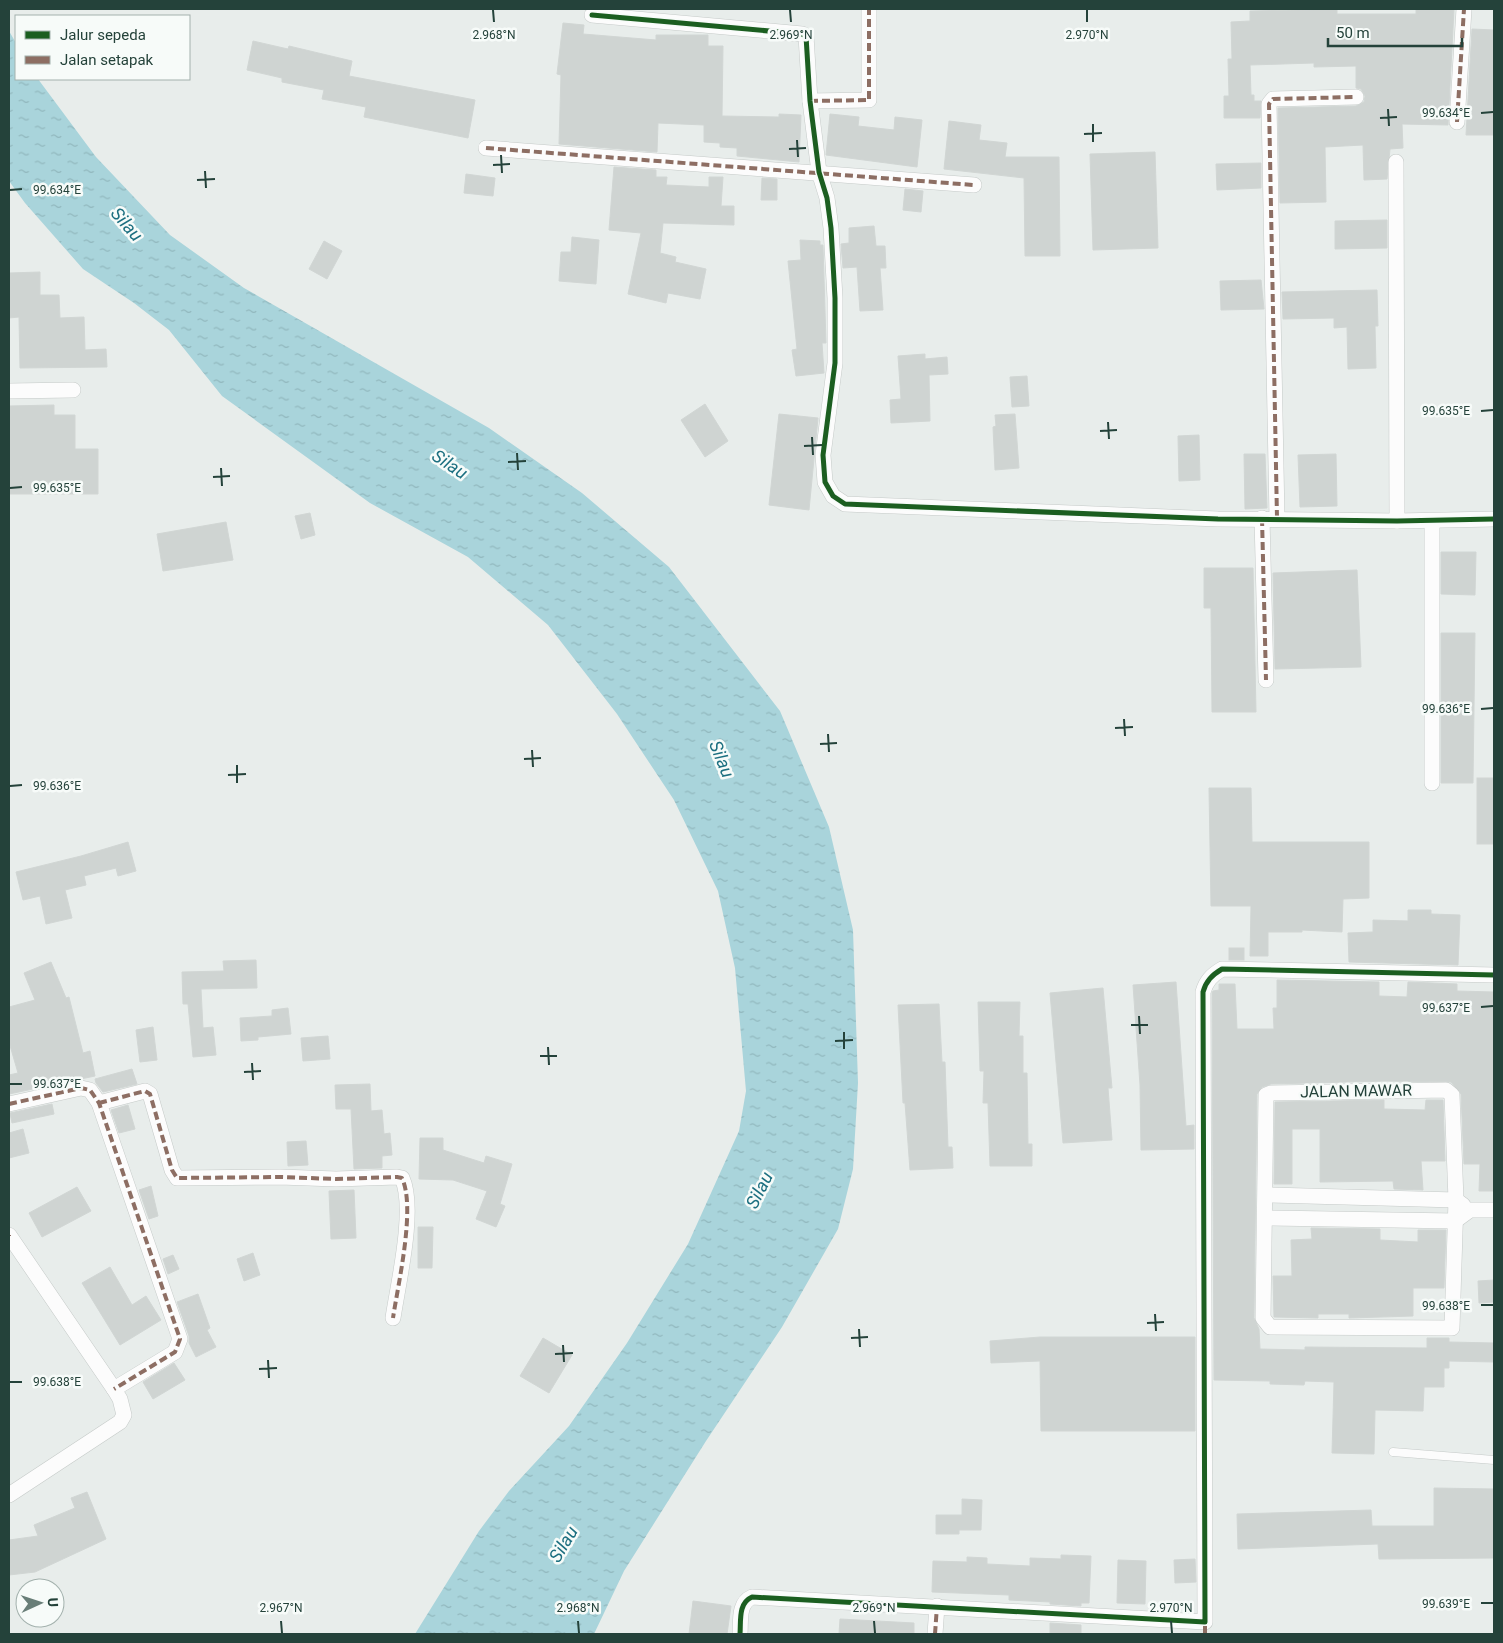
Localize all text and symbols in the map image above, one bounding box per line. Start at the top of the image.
legend [15,15,190,80]
scale bar [1328,15,1462,47]
text: 50 m [1336,24,1370,42]
text: Jalur sepeda [60,26,146,44]
text: 2.968°N [472,28,516,42]
text: 2.969°N [769,28,813,42]
text: 2.970°N [1065,28,1109,42]
text: Jalan setapak [60,51,154,69]
text: 99.634°E [1422,106,1470,120]
text: 99.634°E [33,183,81,197]
water label: Silau [107,203,148,246]
text: 99.635°E [1422,404,1470,418]
water label: Silau [428,445,472,484]
text: 99.635°E [33,481,81,495]
text: 99.636°E [1422,702,1470,716]
water label: Silau [705,737,739,781]
text: 99.636°E [33,779,81,793]
text: 99.637°E [1422,1001,1470,1015]
text: 99.637°E [33,1077,81,1091]
street label: JALAN MAWAR [1300,1081,1412,1101]
water label: Silau [741,1168,777,1212]
text: 99.638°E [1422,1299,1470,1313]
text: 99.638°E [33,1375,81,1389]
water label: Silau [544,1522,582,1566]
north arrow [15,1578,65,1628]
text: U [45,1597,61,1607]
text: 99.639°E [1422,1597,1470,1611]
text: 2.967°N [259,1601,303,1615]
text: 2.968°N [556,1601,600,1615]
text: 2.969°N [852,1601,896,1615]
text: 2.970°N [1149,1601,1193,1615]

